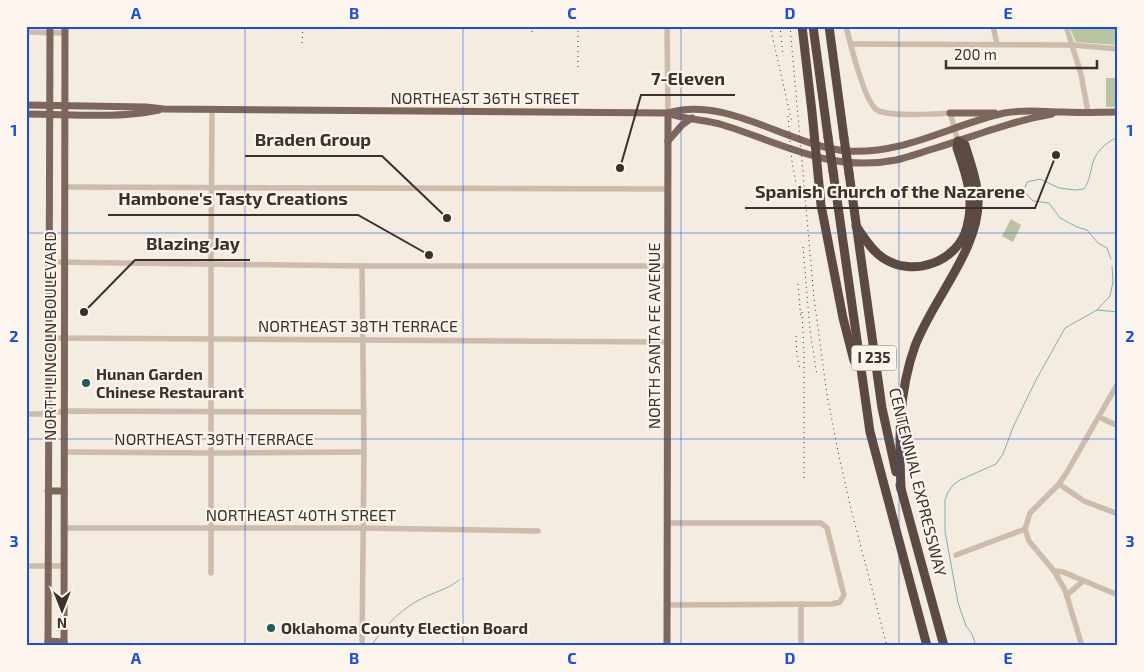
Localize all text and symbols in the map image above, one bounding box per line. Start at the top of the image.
text: A [131,3,142,22]
text: B [349,3,359,22]
text: C [567,3,577,22]
text: D [785,3,796,22]
text: E [1003,3,1013,22]
scale bar [946,38,1098,70]
text: 200 m [954,45,997,63]
callout: 7-Eleven [641,62,735,95]
text: 7-Eleven [651,67,725,89]
street label: NORTHEAST 36TH STREET [390,88,580,107]
text: 1 [11,120,17,139]
text: 1 [1127,120,1133,139]
callout: Braden Group [245,123,382,156]
text: Braden Group [255,128,371,150]
callout: Spanish Church of the Nazarene [745,175,1035,208]
text: Spanish Church of the Nazarene [755,180,1025,202]
callout: Hambone's Tasty Creations [108,182,358,215]
text: Hambone's Tasty Creations [118,187,348,209]
callout: Blazing Jay [135,227,250,260]
street label: NORTH LINCOLN BOULEVARD [40,231,59,441]
text: Blazing Jay [146,232,241,254]
street label: NORTH SANTA FE AVENUE [644,243,663,429]
street label: NORTHEAST 38TH TERRACE [258,316,458,335]
text: 2 [9,326,19,345]
text: 2 [1125,326,1135,345]
road number: I 235 [852,346,896,370]
place label: Hunan Garden Chinese Restaurant [96,364,245,401]
marker: Hunan Garden Chinese Restaurant [80,377,92,389]
street label: CENTENNIAL EXPRESSWAY [886,386,951,578]
street label: NORTHEAST 39TH TERRACE [114,429,314,448]
street label: NORTHEAST 40TH STREET [206,505,396,524]
text: 3 [9,531,19,550]
text: 3 [1125,531,1135,550]
north arrow [38,584,88,634]
text: N [57,615,67,632]
place label: Oklahoma County Election Board [281,618,528,638]
marker: Oklahoma County Election Board [265,622,277,634]
text: A [131,648,142,667]
text: B [349,648,359,667]
text: C [567,648,577,667]
text: D [785,648,796,667]
text: E [1003,648,1013,667]

